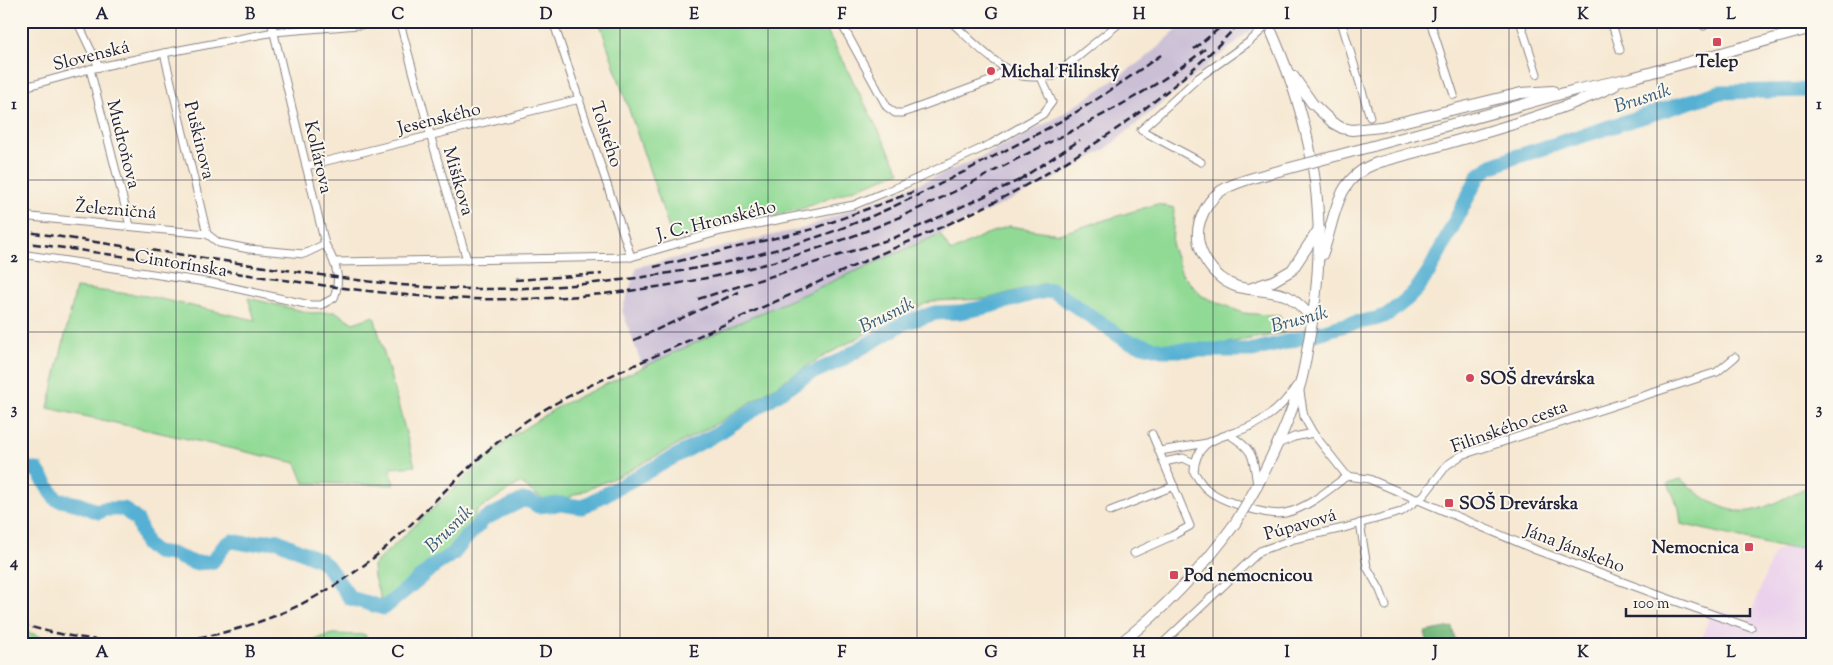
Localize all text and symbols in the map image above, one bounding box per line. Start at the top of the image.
text: A [96,4,109,27]
text: B [245,4,255,27]
text: C [392,4,405,27]
text: D [540,4,553,27]
text: E [689,4,699,27]
text: F [838,4,847,27]
text: G [984,4,998,27]
text: H [1133,4,1146,27]
text: I [1284,4,1290,27]
text: J [1431,4,1438,27]
text: K [1577,4,1589,27]
text: L [1726,4,1736,27]
street label: Slovenská [50,35,132,79]
marker: Telep [1711,36,1723,48]
place label: Telep [1696,50,1738,76]
place label: Michal Filinský [1001,60,1119,86]
marker: Michal Filinský [985,65,997,77]
water label: Brusník [1611,77,1675,121]
text: 1 [11,94,17,117]
text: 1 [1816,94,1822,117]
street label: Mudroňova [98,97,146,192]
street label: Jesenského [394,97,484,143]
street label: Tolstého [582,98,628,171]
street label: Puškinova [176,99,220,182]
street label: Kollárova [296,119,338,196]
street label: Mišíkova [435,144,479,219]
street label: Železničná [74,195,157,227]
street label: J. C. Hronského [653,195,779,250]
street label: Cintorínska [132,245,229,285]
text: 2 [10,247,18,270]
text: 2 [1815,247,1823,270]
water label: Brusník [855,291,919,341]
water label: Brusník [1268,300,1332,341]
place label: SOŠ drevárska [1480,366,1596,393]
marker: SOŠ drevárska [1464,372,1476,384]
street label: Filinského cesta [1448,395,1572,461]
text: 3 [11,399,18,422]
text: 3 [1816,399,1823,422]
place label: SOŠ Drevárska [1459,491,1579,518]
marker: SOŠ Drevárska [1443,497,1455,509]
water label: Brusník [420,500,480,560]
street label: Púpavová [1261,503,1340,549]
street label: Jána Jánskeho [1519,518,1628,581]
place label: Nemocnica [1652,536,1740,562]
marker: Nemocnica [1743,541,1755,553]
text: 4 [9,552,18,575]
text: 4 [1814,552,1823,575]
place label: Pod nemocnicou [1184,564,1313,590]
marker: Pod nemocnicou [1168,569,1180,581]
scale bar [1626,585,1749,617]
text: 100 m [1633,594,1670,615]
text: A [96,642,109,665]
text: B [245,642,255,665]
text: C [392,642,405,665]
text: D [540,642,553,665]
text: E [689,642,699,665]
text: F [838,642,847,665]
text: G [984,642,998,665]
text: H [1133,642,1146,665]
text: I [1284,642,1290,665]
text: J [1431,642,1438,665]
text: K [1577,642,1589,665]
text: L [1726,642,1736,665]

